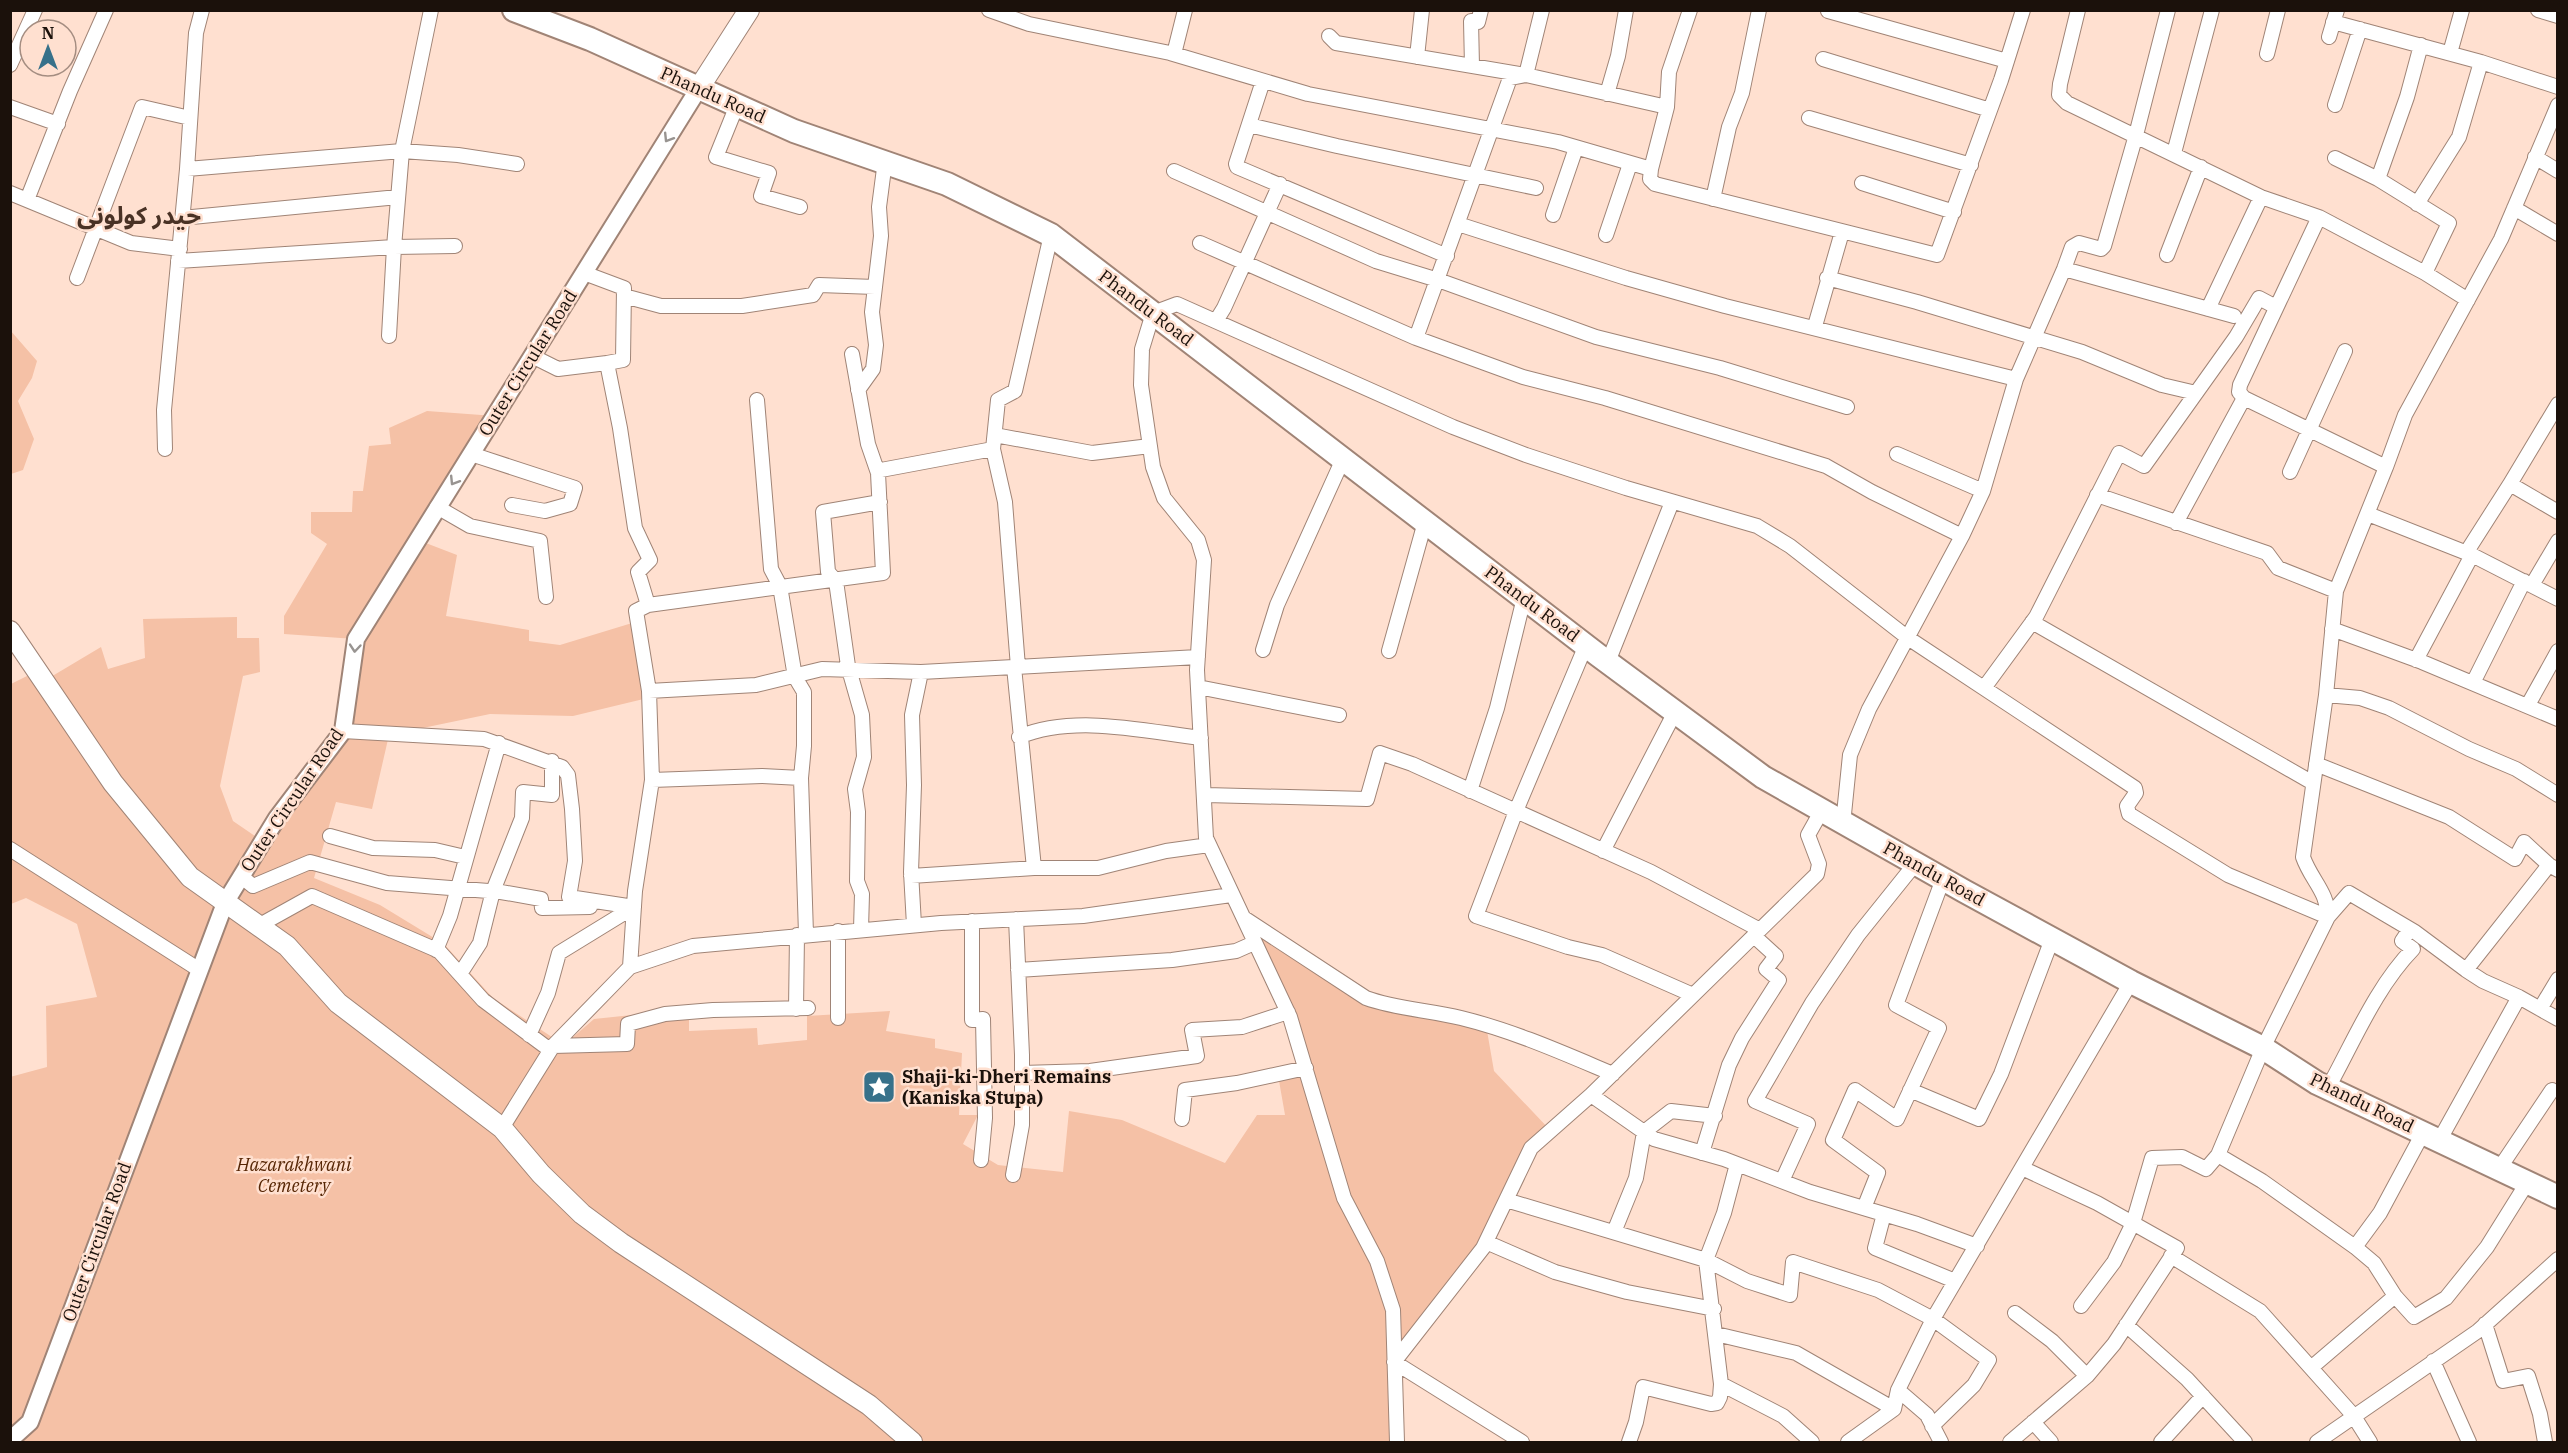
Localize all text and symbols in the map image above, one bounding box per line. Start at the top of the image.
north arrow [18,18,78,78]
text: N [42,23,54,43]
street label: Phandu Road [657,61,770,128]
one-way arrow [664,132,676,142]
district label: حیدر کولونی [77,199,201,231]
street label: Phandu Road [1094,264,1198,351]
street label: Outer Circular Road [473,285,582,440]
one-way arrow [449,475,461,485]
street label: Phandu Road [1480,560,1584,647]
one-way arrow [349,644,362,653]
street label: Outer Circular Road [235,724,348,876]
street label: Phandu Road [1879,836,1989,911]
place label: Shaji-ki-Dheri Remains (Kaniska Stupa) [902,1065,1111,1109]
street label: Phandu Road [2306,1067,2418,1138]
place icon: Shaji-ki-Dheri Remains (Kaniska Stupa) [861,1069,897,1105]
park label: Hazarakhwani Cemetery [235,1153,352,1197]
street label: Outer Circular Road [57,1159,136,1325]

